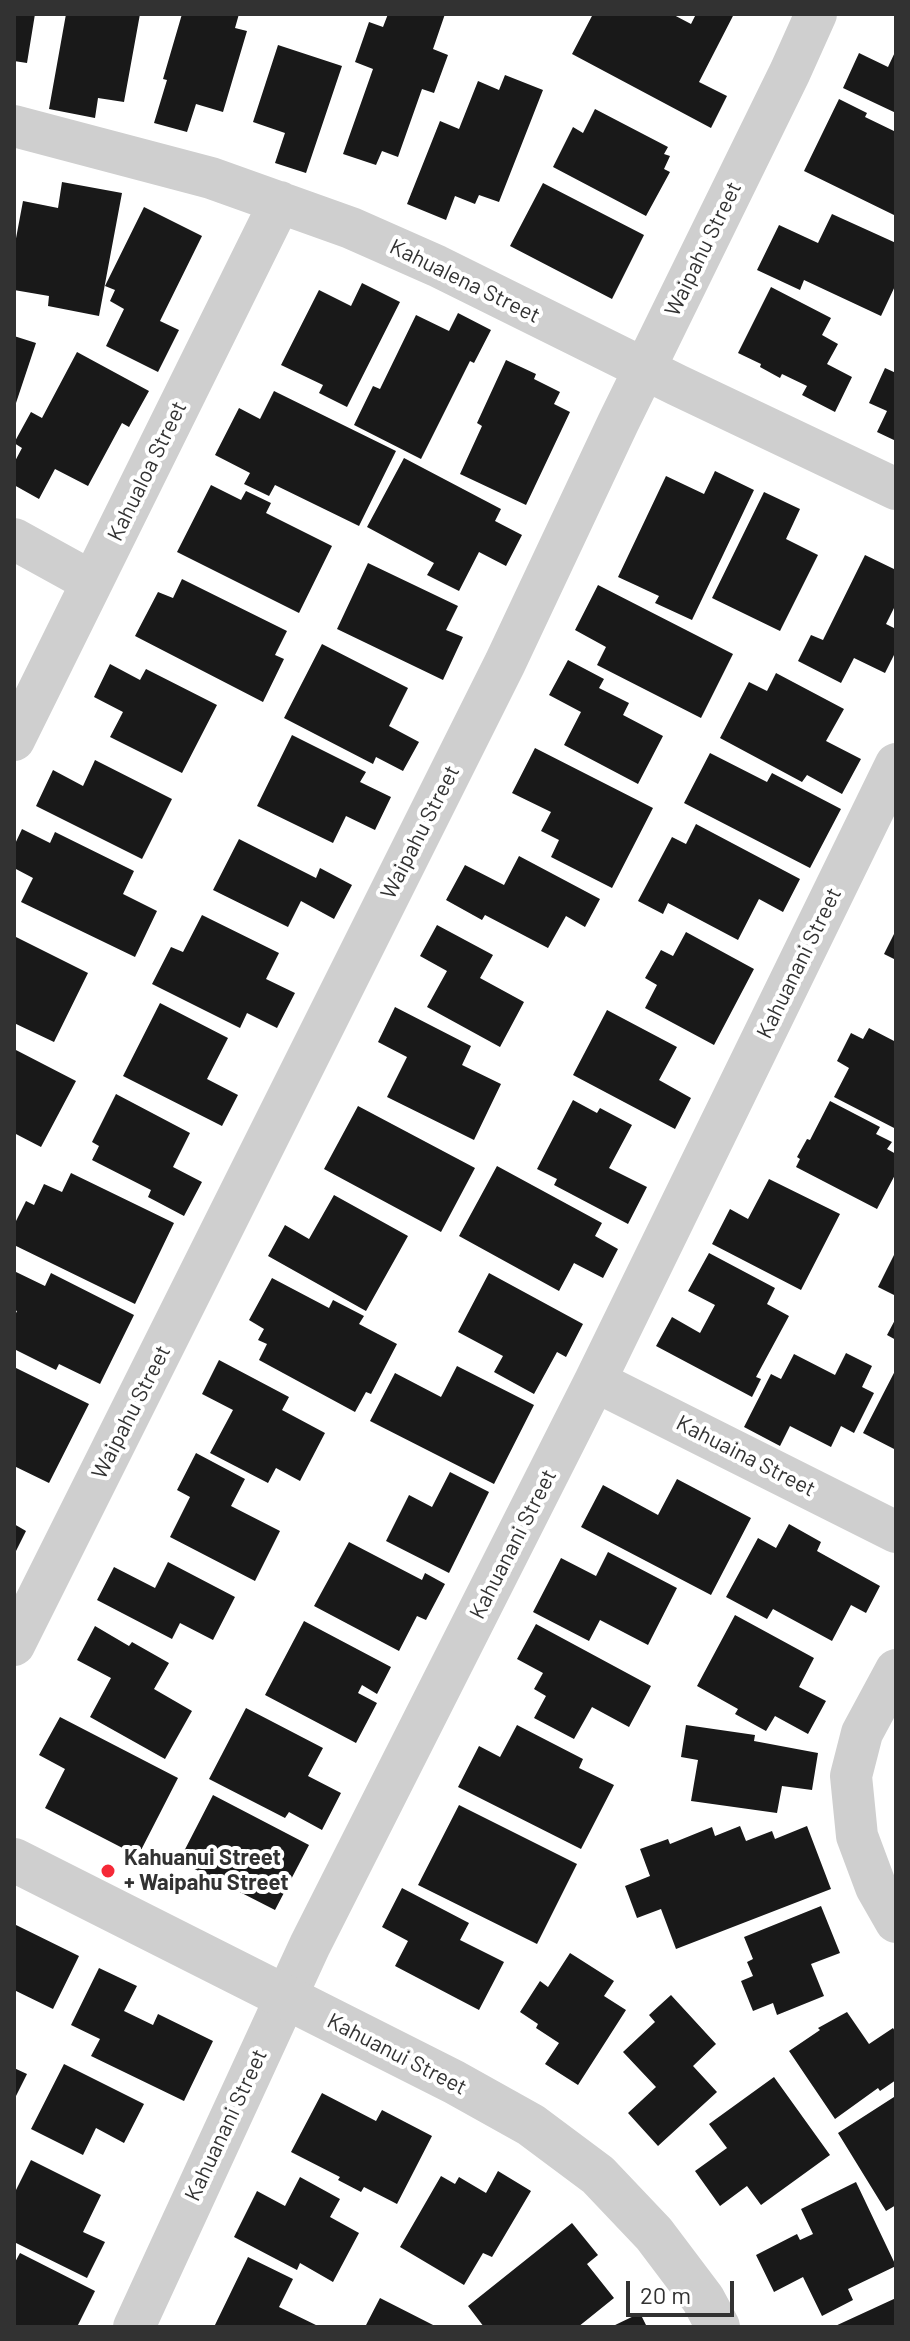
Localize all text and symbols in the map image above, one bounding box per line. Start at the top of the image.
street label: Waipahu Street [659,177,747,321]
street label: Kahualena Street [386,233,544,329]
street label: Kahualoa Street [102,397,192,545]
street label: Waipahu Street [375,761,465,903]
street label: Kahuanani Street [751,883,847,1043]
street label: Waipahu Street [86,1341,176,1483]
street label: Kahuaina Street [672,1410,820,1502]
street label: Kahuanani Street [464,1465,562,1623]
place label: Kahuanui Street + Waipahu Street [124,1845,289,1896]
marker: Kahuanui Street + Waipahu Street [99,1862,117,1880]
street label: Kahuanui Street [323,2007,471,2101]
street label: Kahuanani Street [179,2045,273,2205]
scale bar [630,2265,738,2315]
text: 20 m [640,2280,691,2309]

